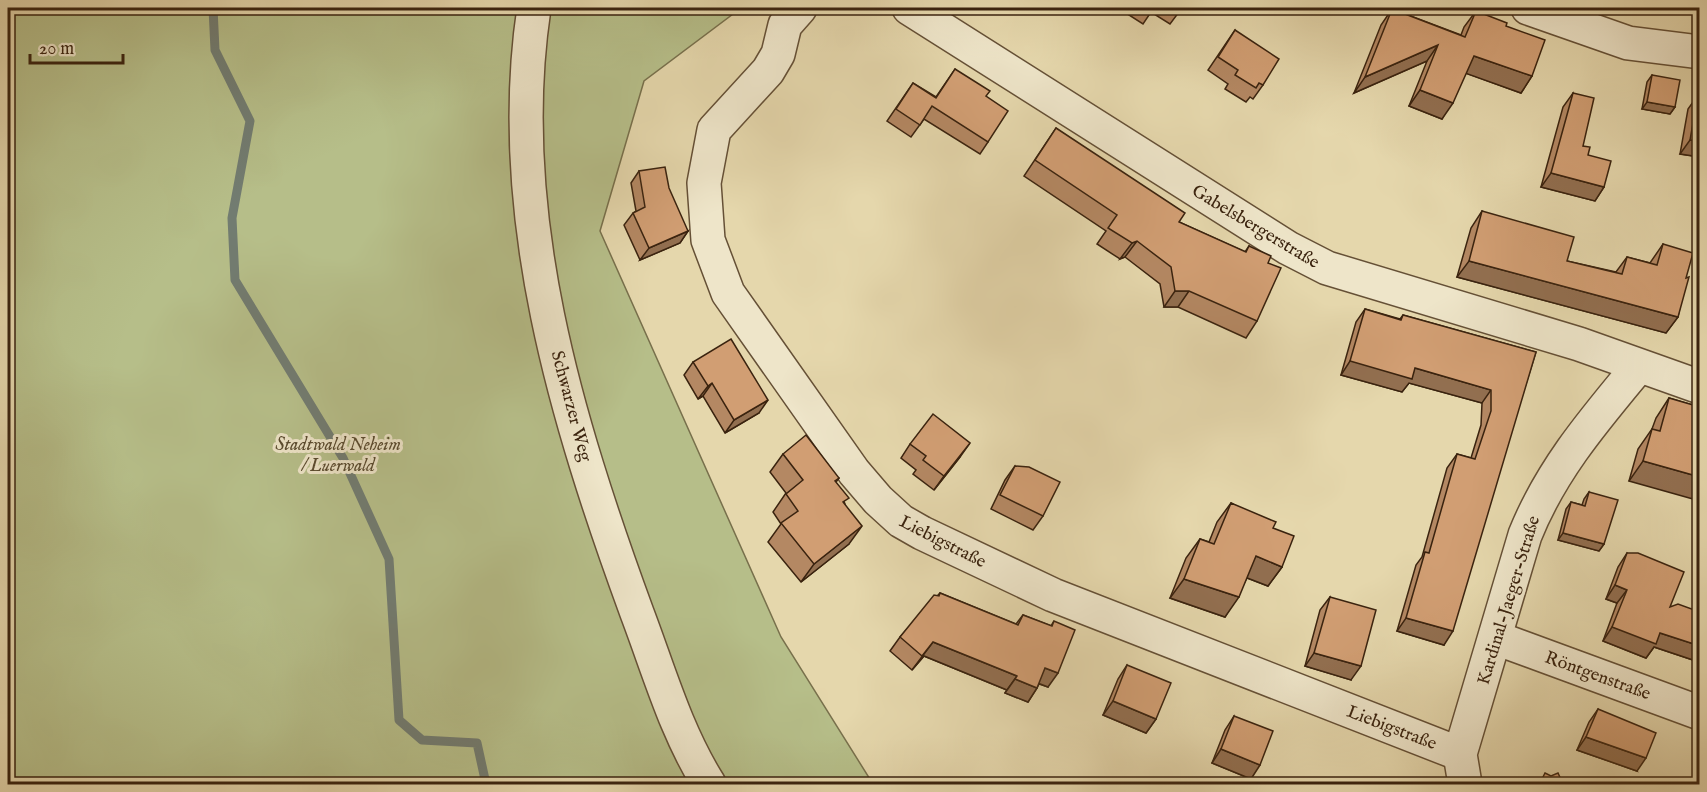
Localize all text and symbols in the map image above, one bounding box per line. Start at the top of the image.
scale bar [30,27,123,65]
text: 20 m [39,38,74,61]
street label: Gabelsbergerstraße [1187,180,1323,274]
street label: Schwarzer Weg [545,348,596,465]
park label: Stadtwald Neheim / Luerwald [275,434,401,478]
street label: Liebigstraße [895,511,990,574]
street label: Kardinal-Jaeger-Straße [1473,513,1546,688]
street label: Röntgenstraße [1541,647,1654,706]
street label: Liebigstraße [1343,701,1440,756]

